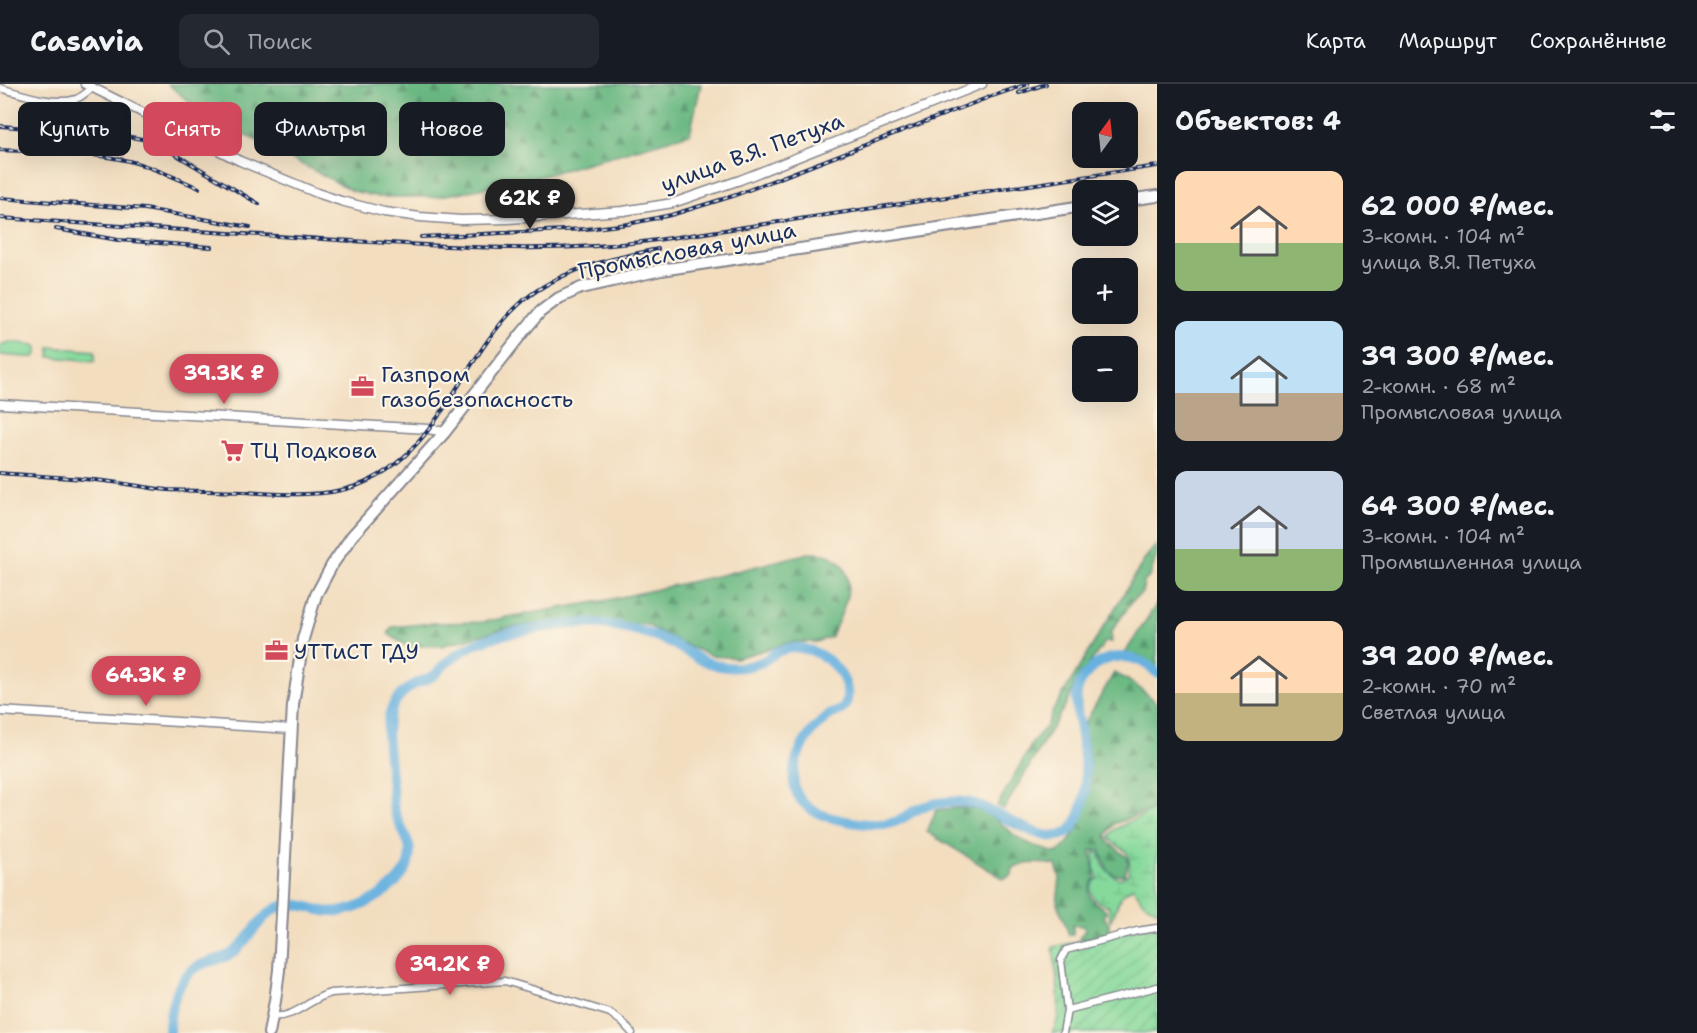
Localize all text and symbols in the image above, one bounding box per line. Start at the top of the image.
search box [179,14,599,68]
text: Casavia [30,22,143,60]
icon: search [200,25,233,58]
text: Поиск [248,27,312,56]
text: Карта [1306,27,1366,55]
text: Маршрут [1399,27,1497,55]
text: Сохранённые [1530,27,1667,55]
chip: Купить [18,102,131,156]
chip: Снять [143,102,242,156]
chip: Фильтры [254,102,387,156]
chip: Новое [399,102,505,156]
north arrow [1072,102,1138,168]
map controls [1072,102,1138,402]
text: Объектов: 4 [1175,103,1341,138]
icon: filters [1646,104,1679,137]
street label: улица В.Я. Петуха [657,106,848,199]
pin: 62K ₽ [488,179,572,230]
button: layers [1072,180,1138,246]
text: 62K ₽ [499,185,561,211]
text: 62 000 ₽/мес. [1361,188,1554,223]
icon: home [1223,195,1295,267]
street label: Промысловая улица [576,215,799,286]
text: 3-комн. · 104 m² [1361,223,1525,249]
text: улица В.Я. Петуха [1361,249,1536,275]
button: + [1072,258,1138,324]
button: − [1072,336,1138,402]
text: 39 300 ₽/мес. [1361,338,1554,373]
icon: home [1223,345,1295,417]
pin: 39.3K ₽ [169,354,279,405]
text: 39.3K ₽ [183,360,265,386]
place label: Газпром газобезопасность [381,360,573,414]
text: 2-комн. · 68 m² [1361,373,1516,399]
office icon: Газпром газобезопасность [350,374,376,400]
text: Промысловая улица [1361,399,1562,425]
place label: ТЦ Подкова [250,436,377,465]
supermarket icon: ТЦ Подкова [219,437,245,463]
text: 64 300 ₽/мес. [1361,488,1555,523]
icon: home [1223,495,1295,567]
text: 3-комн. · 104 m² [1361,523,1525,549]
text: Промышленная улица [1361,549,1582,575]
place label: УТТиСТ ГДУ [294,637,419,666]
office icon: УТТиСТ ГДУ [263,638,289,664]
text: 39 200 ₽/мес. [1361,638,1554,673]
icon: home [1223,645,1295,717]
pin: 64.3K ₽ [91,656,201,707]
text: 64.3K ₽ [106,662,186,688]
text: 2-комн. · 70 m² [1361,673,1516,699]
text: Светлая улица [1361,699,1505,725]
pin: 39.2K ₽ [395,945,505,996]
text: 39.2K ₽ [409,951,491,977]

